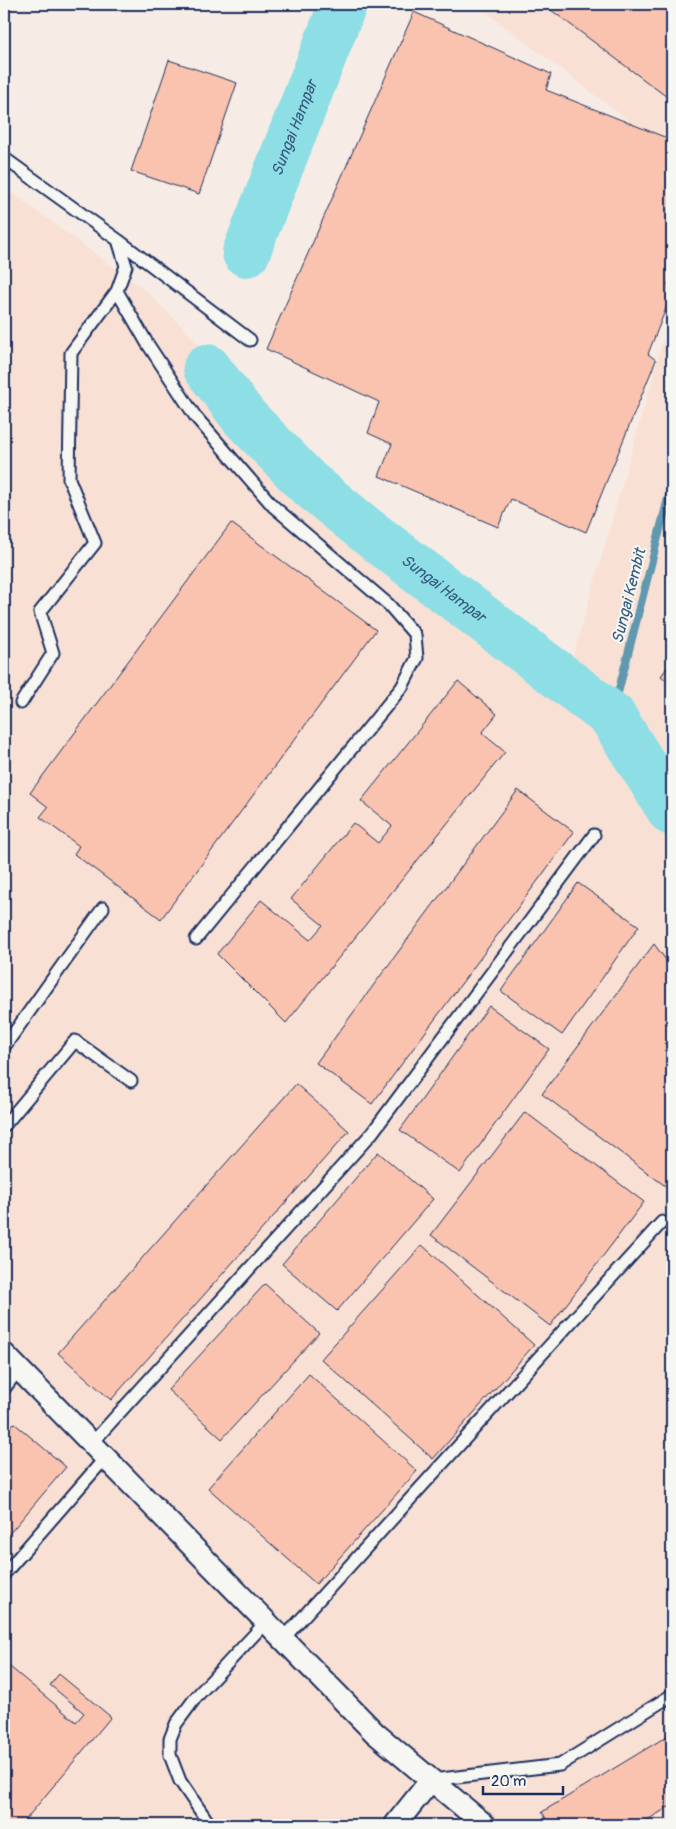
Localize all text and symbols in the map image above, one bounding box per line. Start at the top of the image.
water label: Sungai Hampar [267,75,323,179]
water label: Sungai Kembit [608,545,651,645]
water label: Sungai Hampar [397,550,491,628]
scale bar [483,1764,564,1796]
text: 20 m [491,1772,526,1791]

